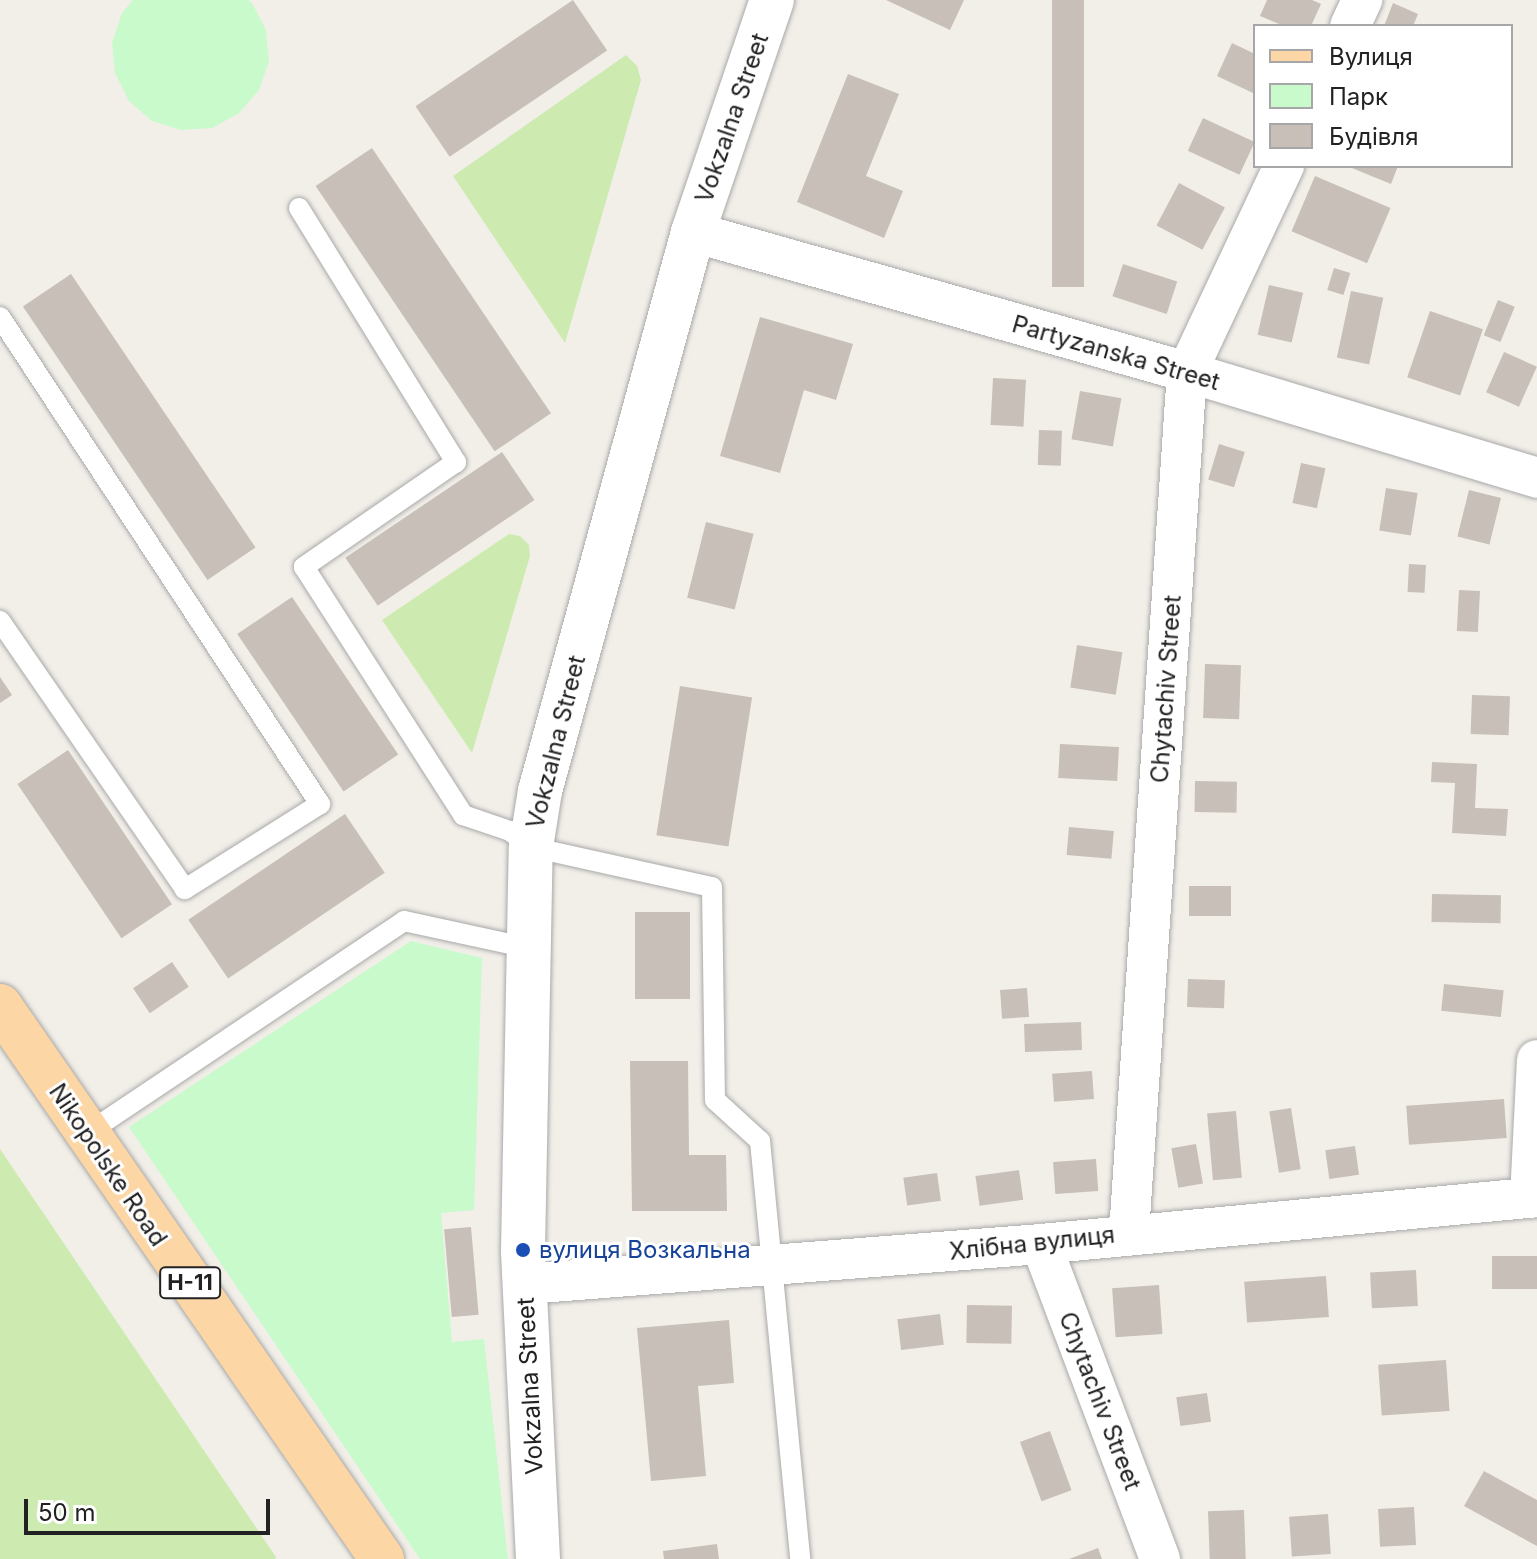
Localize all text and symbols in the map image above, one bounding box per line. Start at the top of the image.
legend [1253,24,1513,168]
street label: Vokzalna Street [689,29,775,207]
text: Вулиця [1329,42,1413,71]
text: Парк [1329,82,1388,111]
text: Будівля [1329,122,1418,151]
street label: Partyzanska Street [1009,310,1223,396]
street label: Chytachiv Street [1145,594,1187,784]
street label: Vokzalna Street [521,652,591,832]
street label: Nikopolske Road [43,1078,173,1252]
street label: Хлібна вулиця [948,1220,1116,1266]
place label: вулиця Возкальна [539,1236,751,1264]
marker: вулиця Возкальна [514,1241,532,1259]
road number: Н-11 [158,1265,222,1301]
street label: Vokzalna Street [511,1297,549,1475]
street label: Chytachiv Street [1053,1308,1147,1494]
scale bar [28,1483,274,1533]
text: 50 m [38,1498,96,1527]

